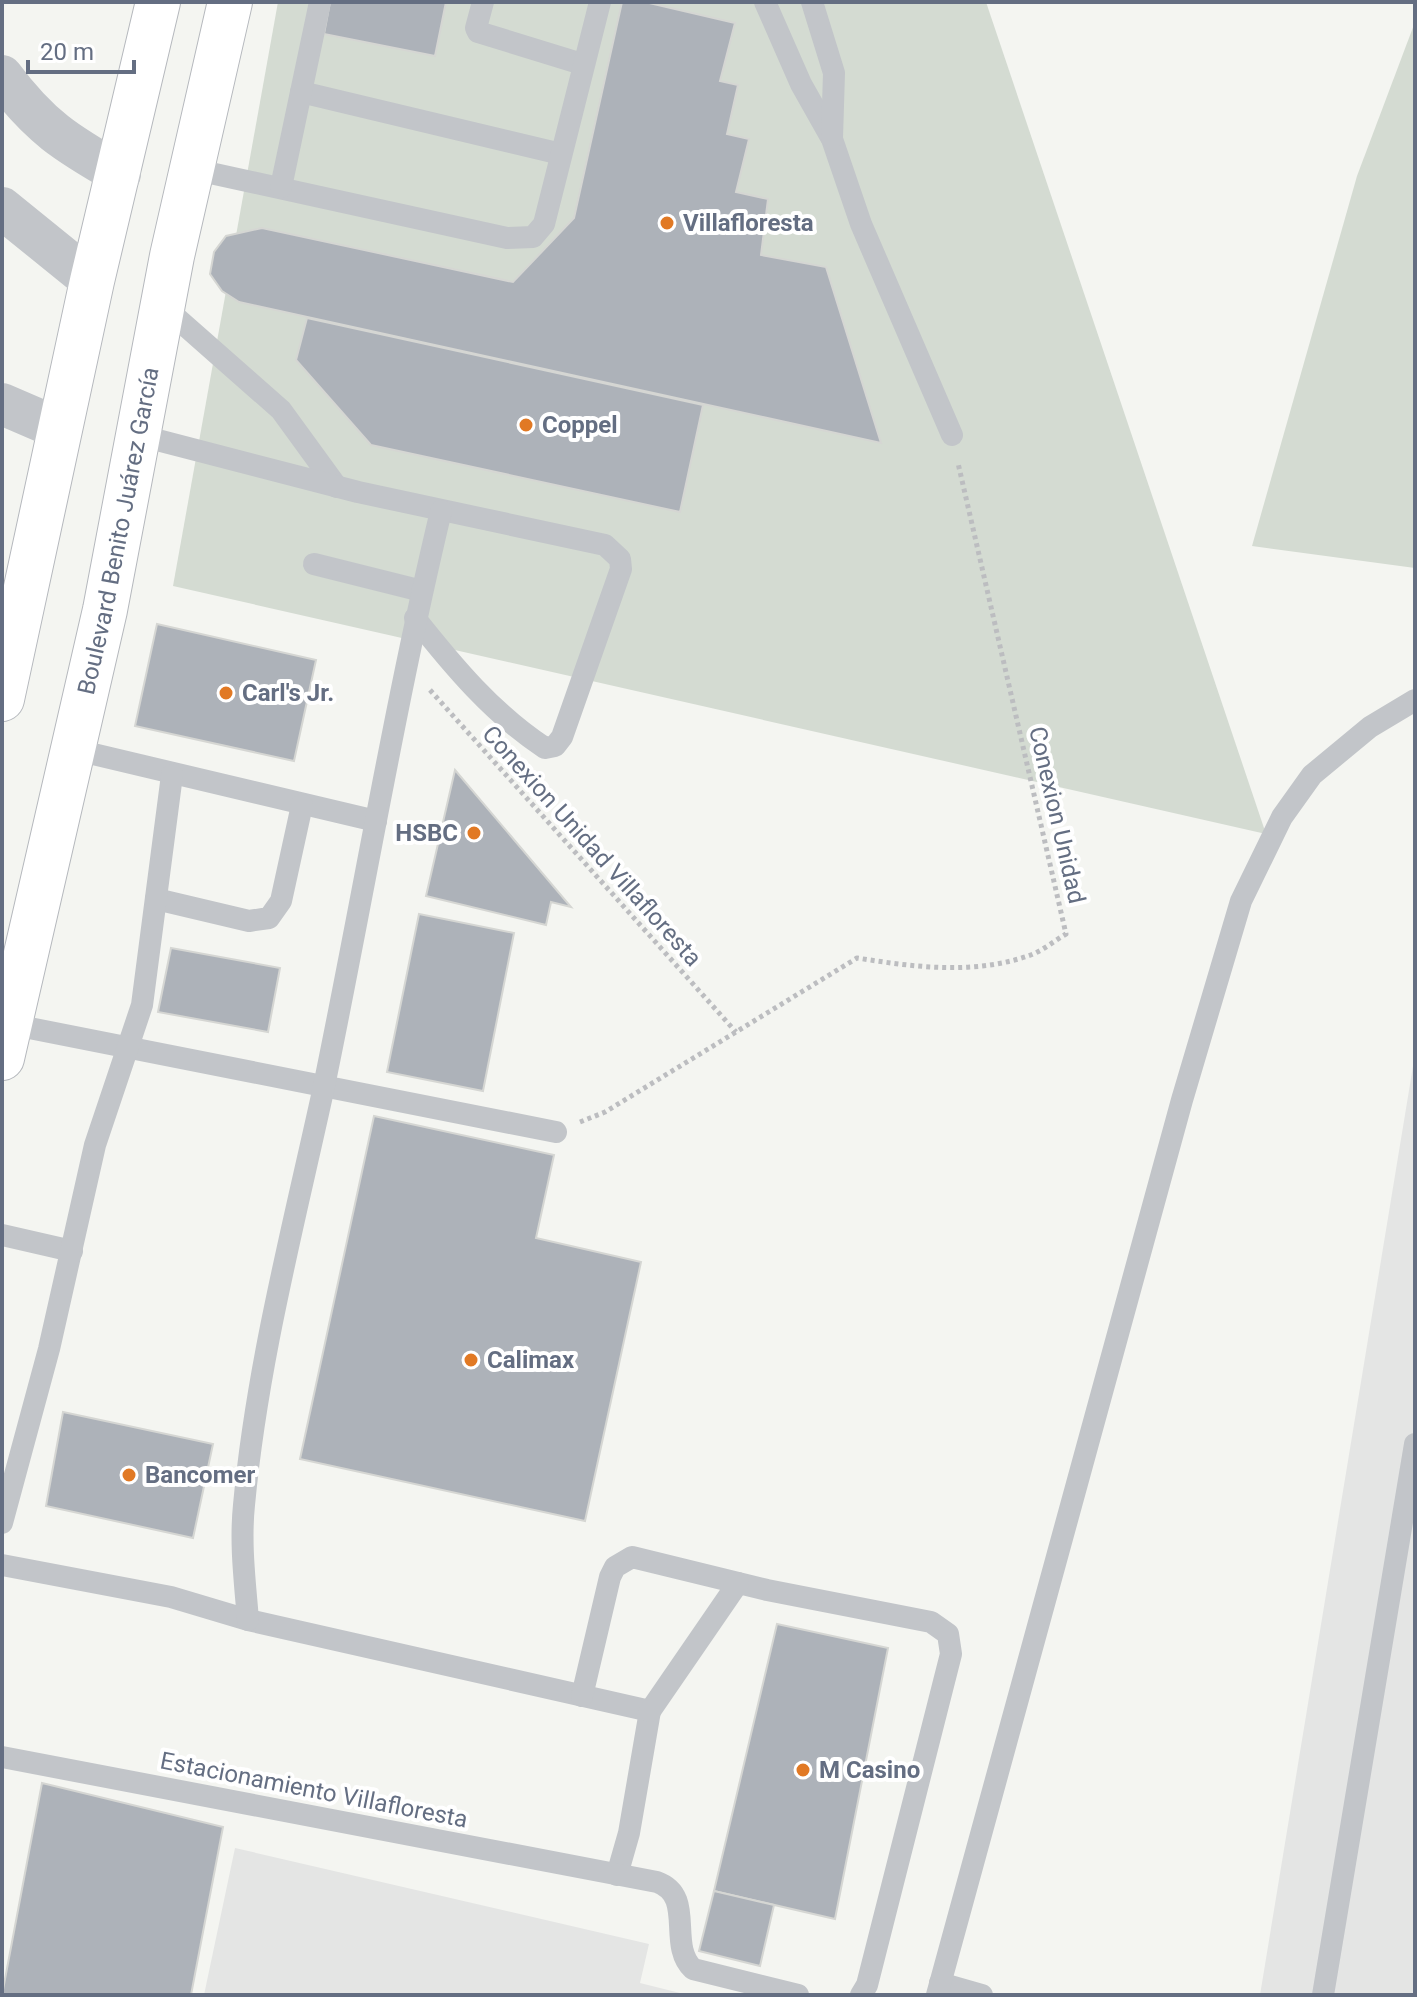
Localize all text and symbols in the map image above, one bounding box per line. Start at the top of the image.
scale bar [28,24,134,74]
text: 20 m [40,38,94,66]
place label: Villafloresta [683,209,814,237]
marker: Villafloresta [658,214,676,232]
street label: Boulevard Benito Juárez García [72,365,165,697]
place label: Coppel [542,411,618,439]
marker: Coppel [517,416,535,434]
place label: Carl's Jr. [242,679,334,707]
marker: Carl's Jr. [217,684,235,702]
street label: Conexion Unidad Villafloresta [477,720,707,972]
street label: Conexion Unidad [1023,724,1091,906]
place label: HSBC [395,819,458,847]
marker: HSBC [465,824,483,842]
place label: Calimax [487,1346,575,1374]
marker: Calimax [462,1351,480,1369]
place label: Bancomer [145,1461,255,1489]
marker: Bancomer [120,1466,138,1484]
street label: Estacionamiento Villafloresta [158,1746,470,1834]
place label: M Casino [819,1756,920,1784]
marker: M Casino [794,1761,812,1779]

